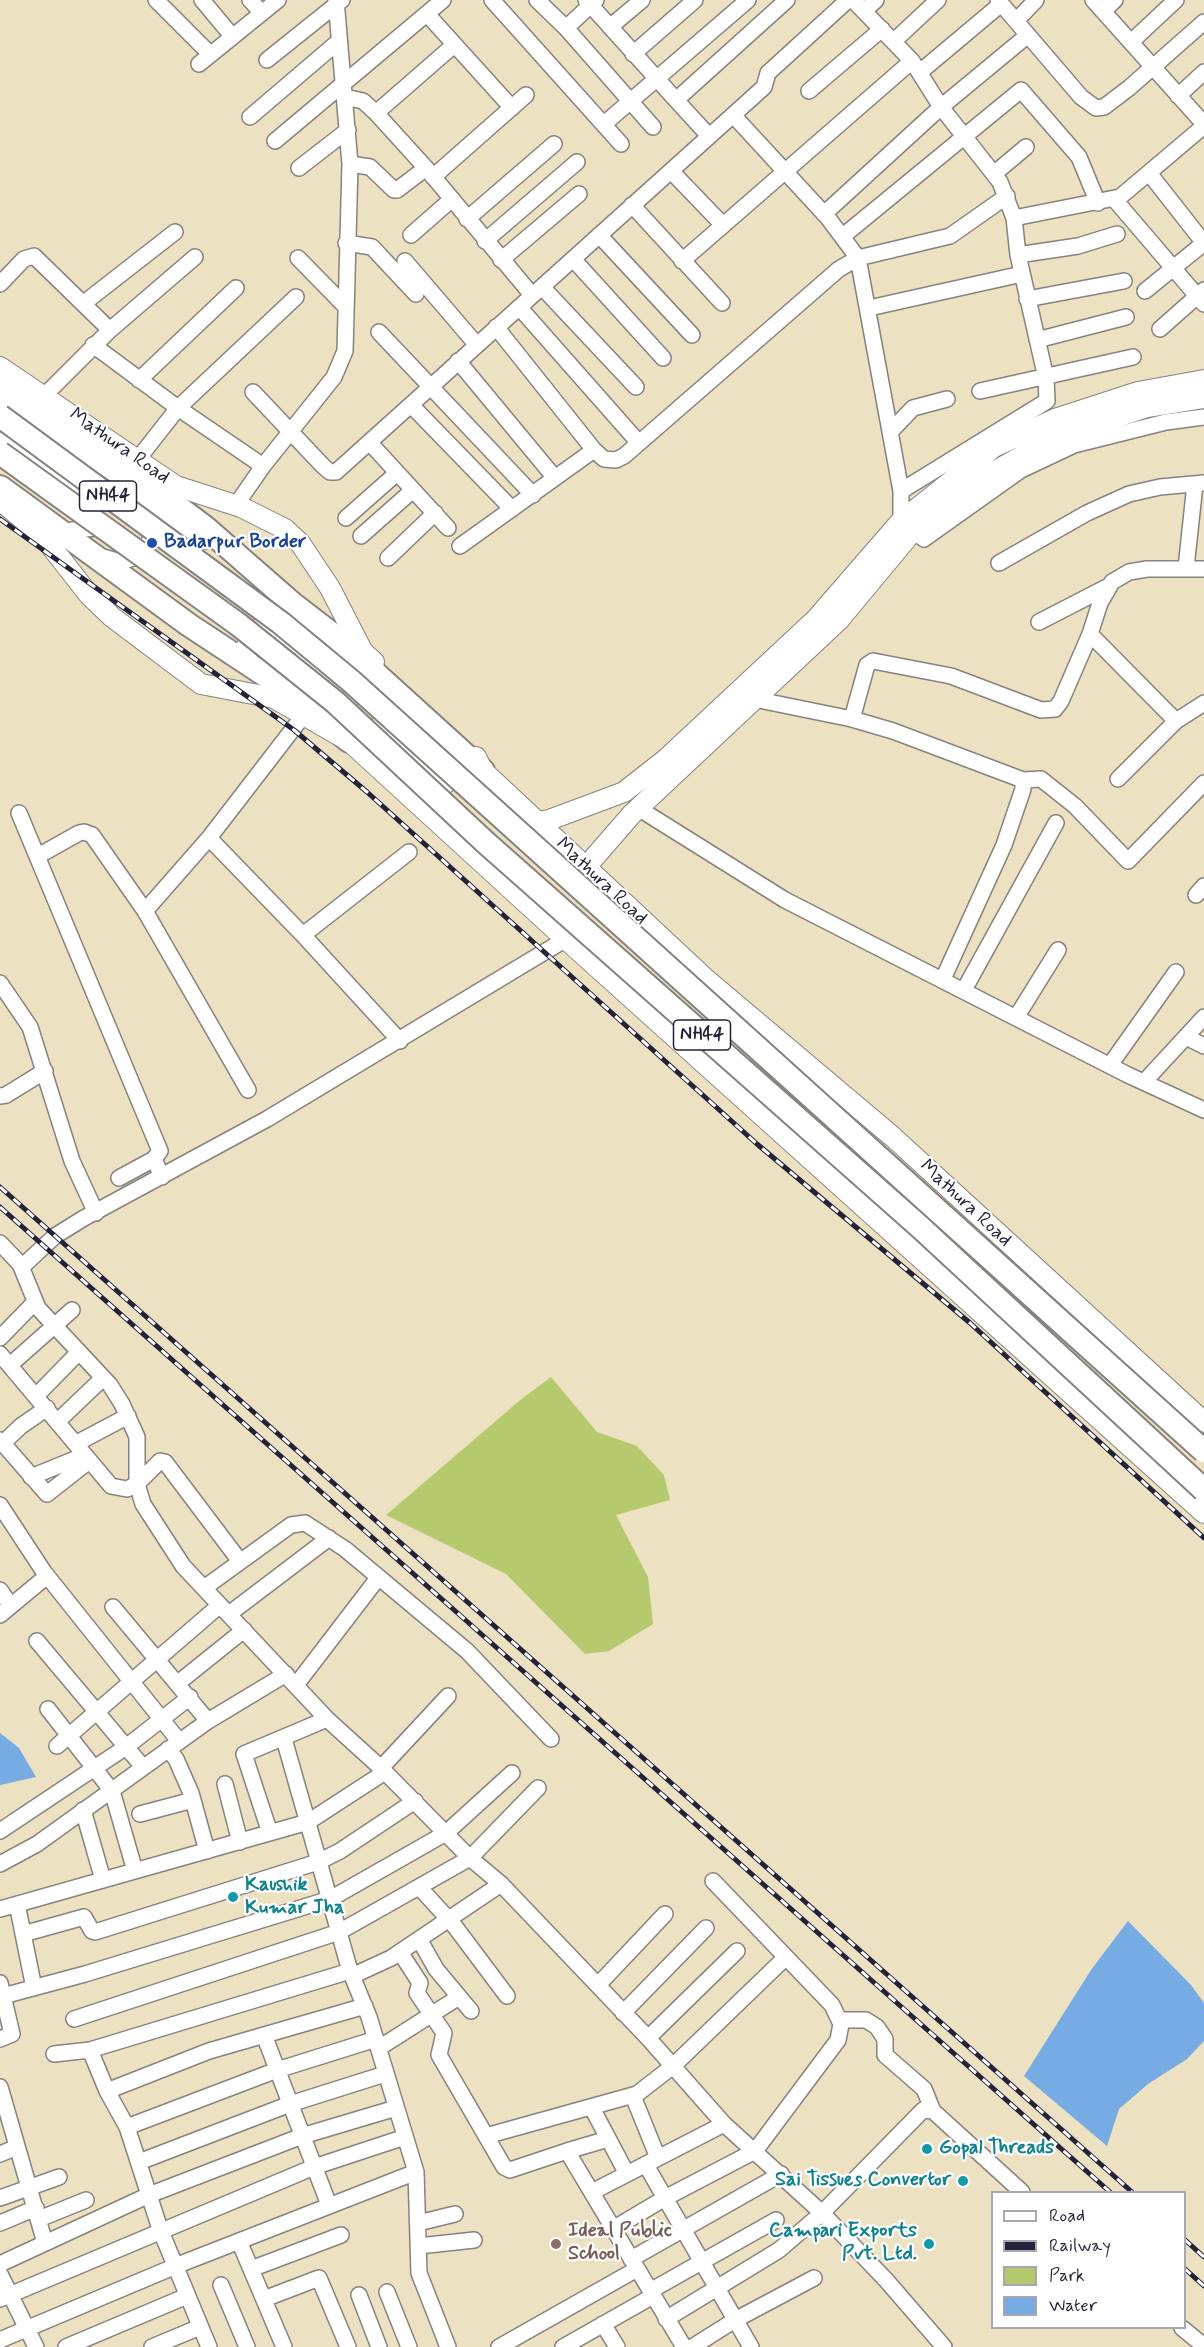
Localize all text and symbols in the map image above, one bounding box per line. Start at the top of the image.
street label: Mathura Road [64,404,174,490]
road number: NH44 [80,481,136,511]
place label: Badarpur Border [164,531,306,555]
marker: Badarpur Border [145,536,159,550]
street label: Mathura Road [550,833,652,931]
road number: NH44 [674,1020,730,1050]
street label: Mathura Road [914,1155,1016,1253]
place label: Kaushik Kumar Jha [245,1874,344,1921]
marker: Kaushik Kumar Jha [226,1890,240,1904]
place label: Gopal Threads [939,2137,1054,2161]
marker: Gopal Threads [920,2142,934,2156]
place label: Sai Tissues Convertor [775,2169,951,2193]
marker: Sai Tissues Convertor [956,2174,970,2188]
legend [991,2191,1186,2329]
text: Road [1049,2204,1085,2228]
place label: Ideal Public School [568,2220,672,2267]
place label: Campari Exports Pvt. Ltd. [769,2220,917,2267]
text: Railway [1049,2234,1111,2258]
marker: Ideal Public School [549,2237,563,2251]
marker: Campari Exports Pvt. Ltd. [922,2237,936,2251]
text: Park [1049,2264,1085,2288]
text: Water [1049,2294,1097,2318]

